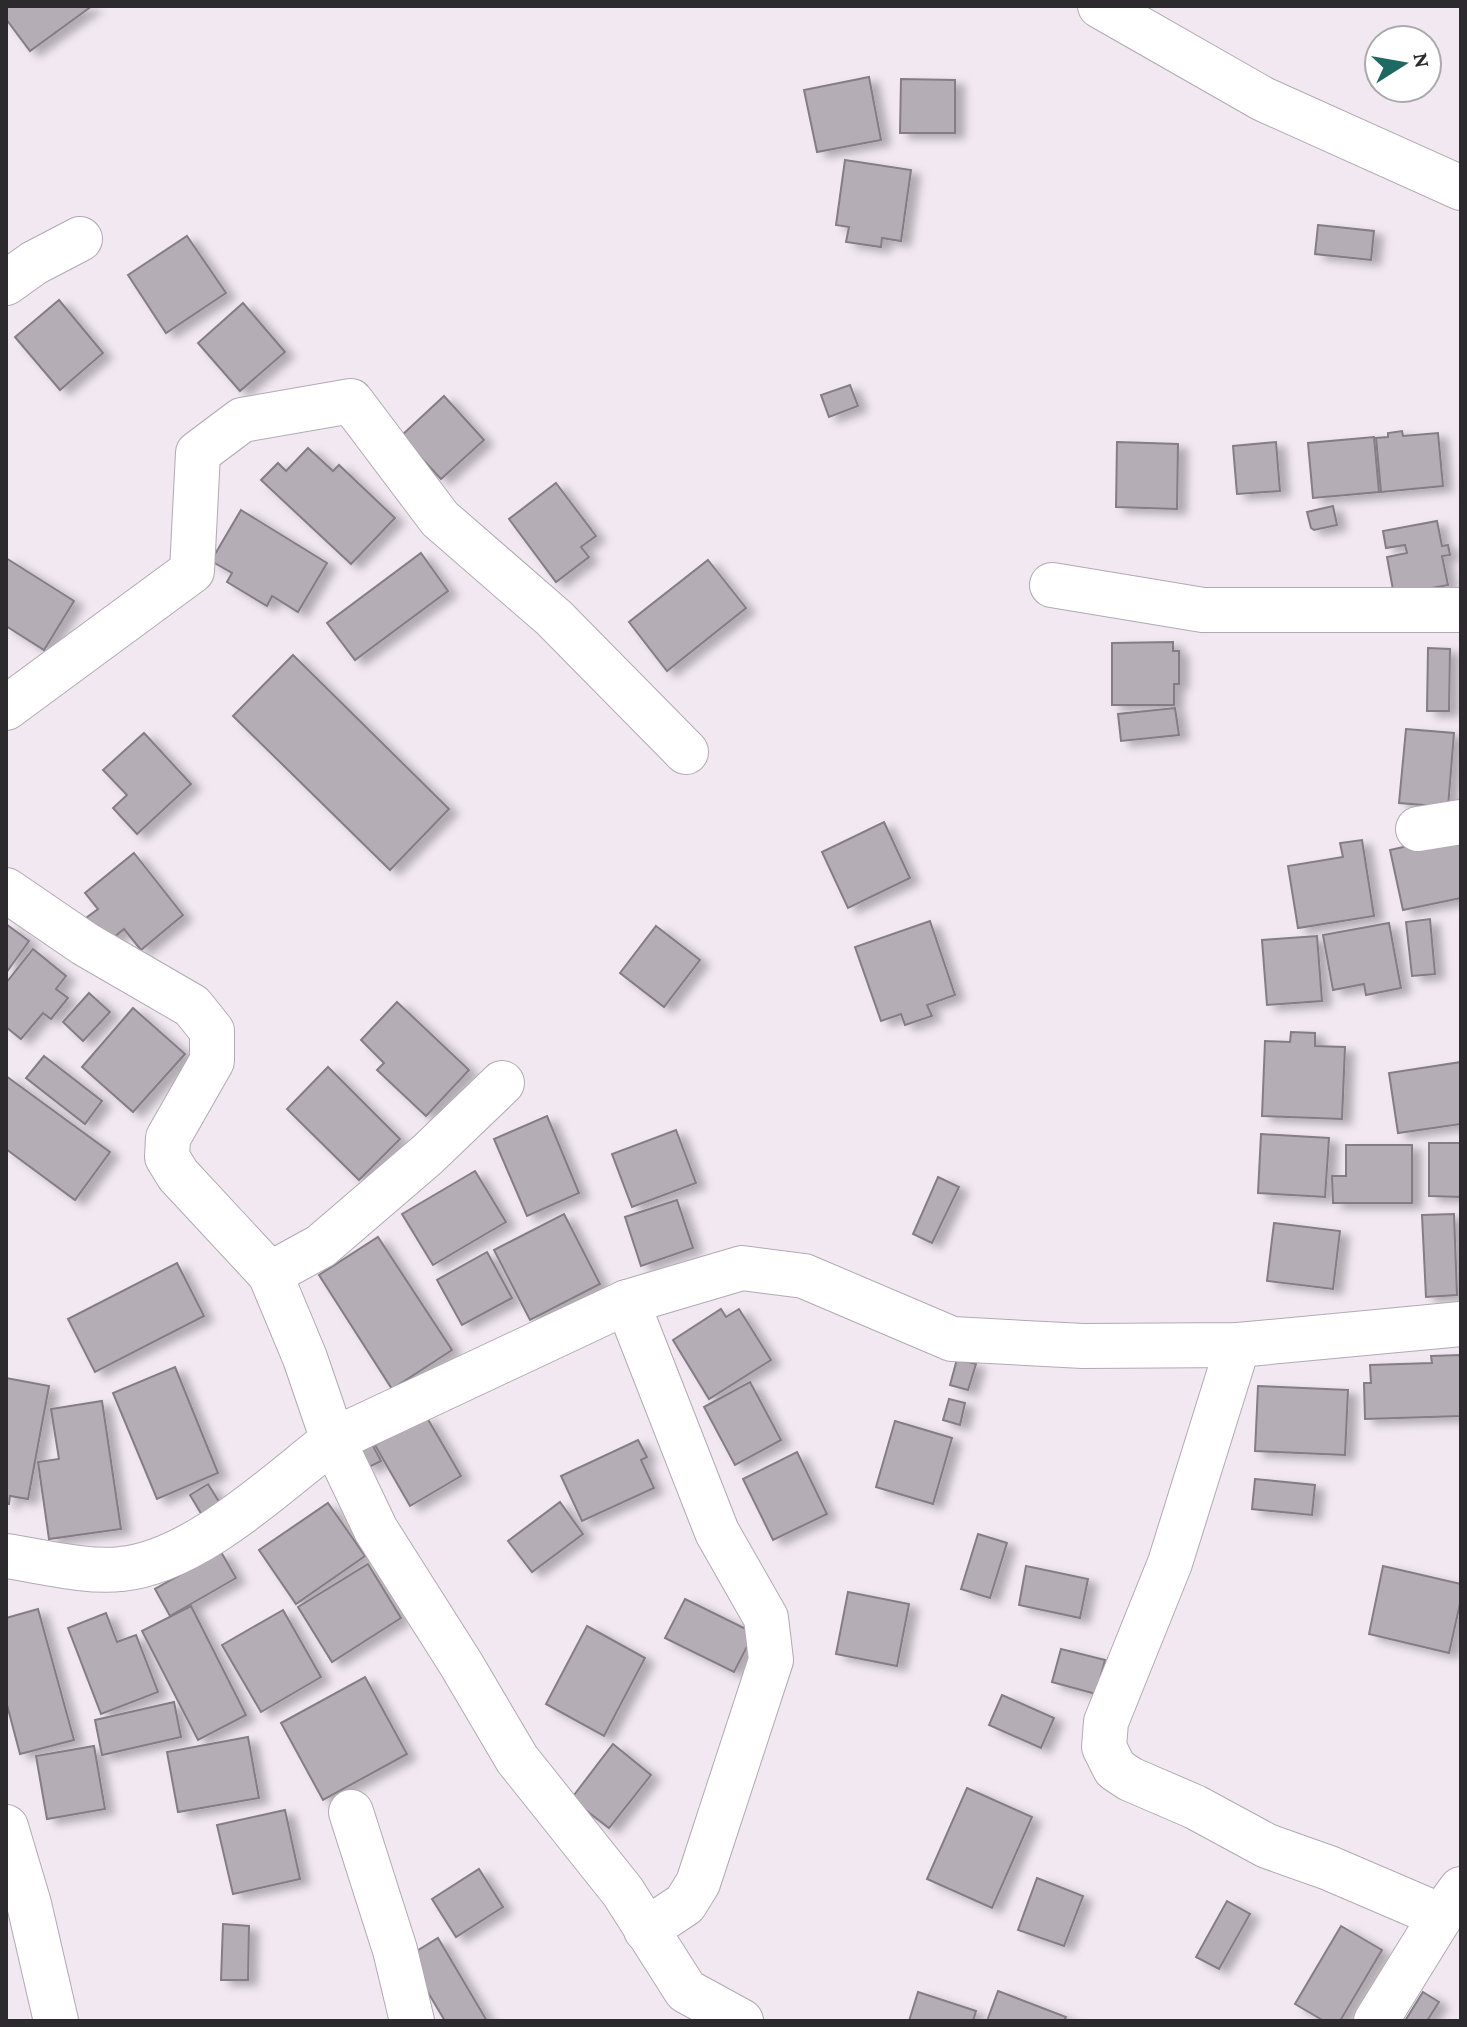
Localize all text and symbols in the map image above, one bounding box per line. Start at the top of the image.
north arrow [1363,24,1443,104]
text: N [1408,51,1436,70]

